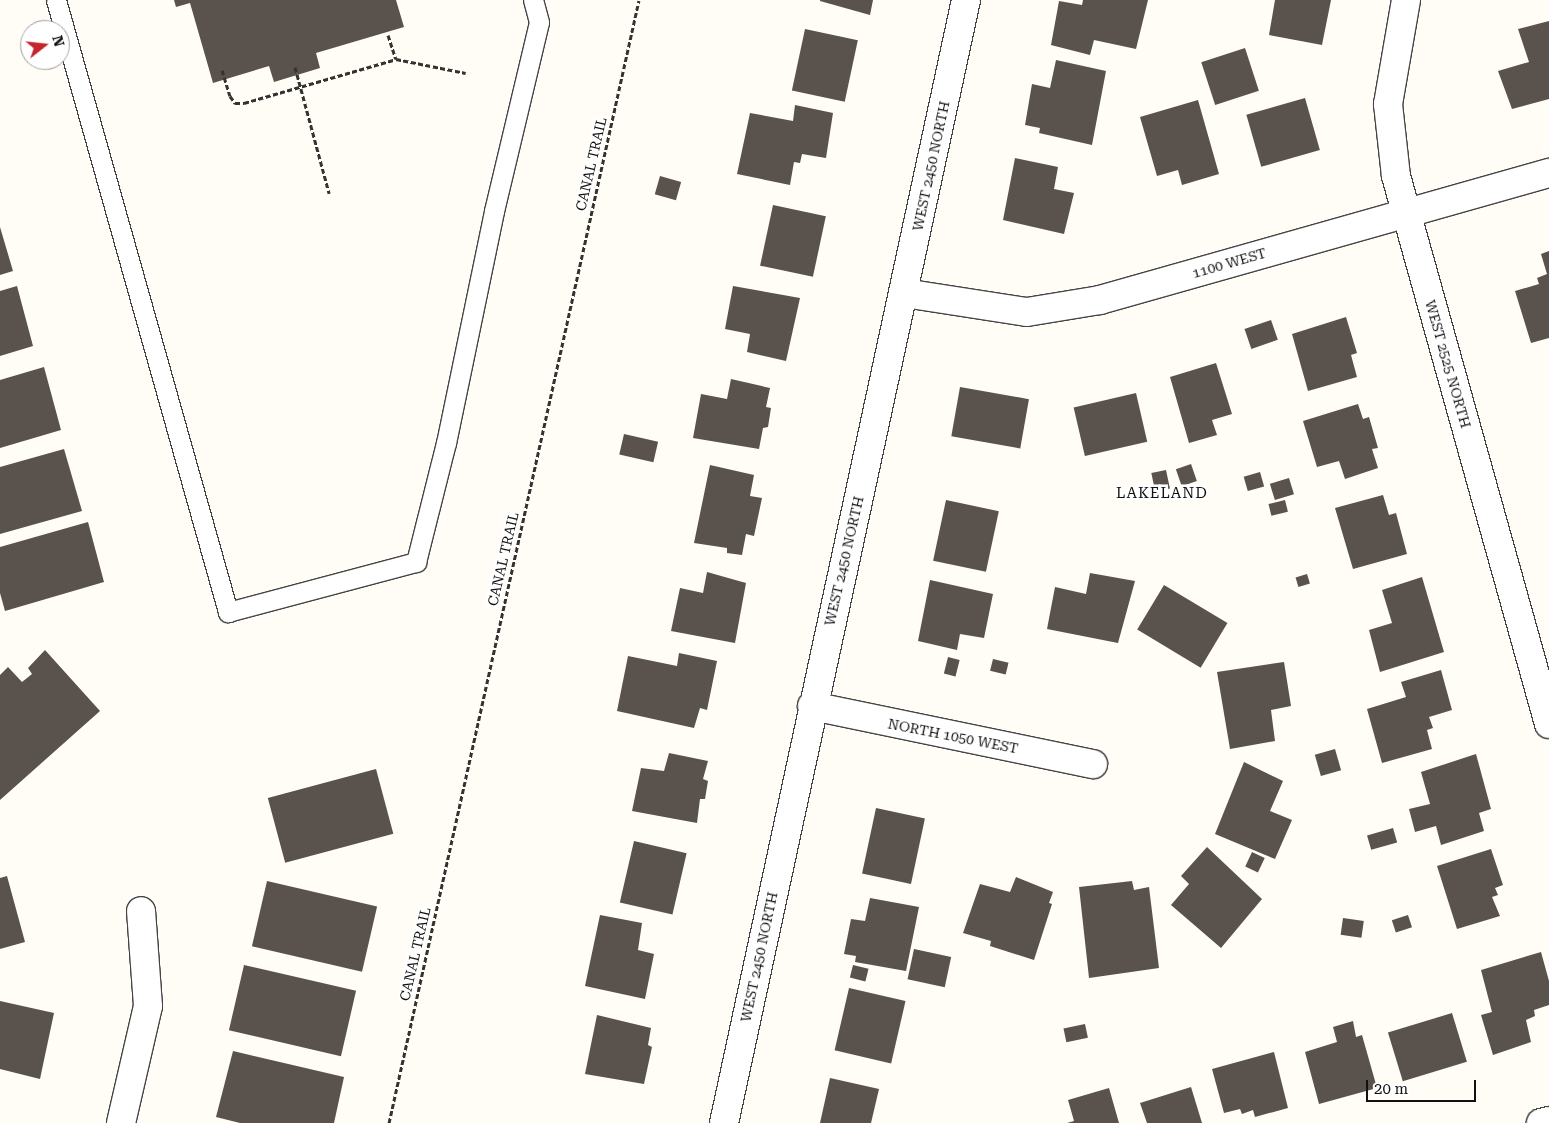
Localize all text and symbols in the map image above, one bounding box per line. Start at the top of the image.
north arrow [20,20,70,70]
text: N [49,34,68,49]
street label: WEST 2450 NORTH [909,100,953,232]
street label: CANAL TRAIL [572,115,610,213]
street label: 1100 WEST [1190,244,1268,282]
street label: WEST 2525 NORTH [1422,298,1474,430]
district label: LAKELAND [1115,485,1209,503]
street label: WEST 2450 NORTH [821,495,867,627]
street label: CANAL TRAIL [484,510,522,608]
street label: NORTH 1050 WEST [886,715,1020,757]
street label: WEST 2450 NORTH [737,891,781,1023]
street label: CANAL TRAIL [396,905,434,1003]
scale bar [1369,1070,1479,1102]
text: 20 m [1374,1080,1408,1098]

